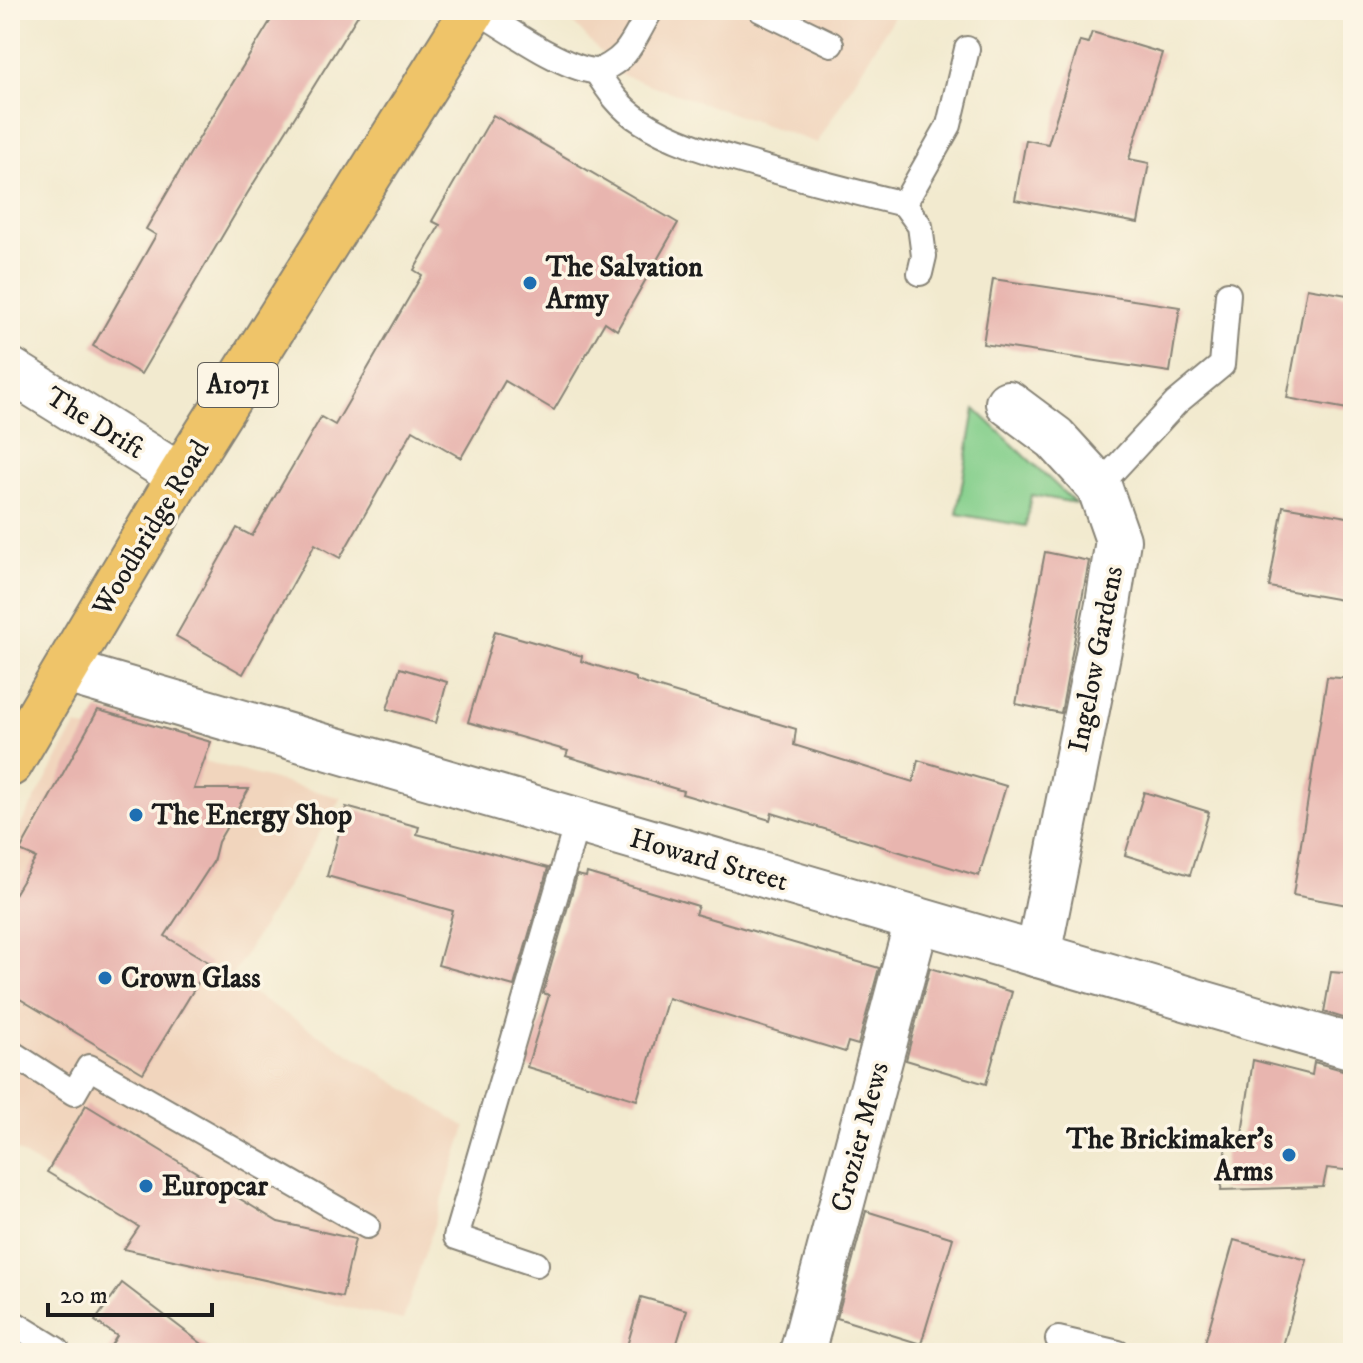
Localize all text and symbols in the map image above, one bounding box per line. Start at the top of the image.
place label: The Salvation Army [545,250,703,317]
marker: The Salvation Army [521,274,539,292]
road number: A1071 [198,363,278,407]
street label: The Drift [39,379,151,467]
street label: Woodbridge Road [84,434,217,623]
street label: Ingelow Gardens [1061,563,1131,755]
place label: The Energy Shop [151,798,352,833]
marker: The Energy Shop [127,806,145,824]
street label: Howard Street [626,821,792,899]
place label: Crown Glass [121,961,261,996]
marker: Crown Glass [96,969,114,987]
street label: Crozier Mews [823,1058,897,1216]
place label: The Brickimaker's Arms [1066,1122,1274,1189]
marker: The Brickimaker's Arms [1280,1146,1298,1164]
place label: Europcar [162,1169,268,1204]
marker: Europcar [137,1177,155,1195]
scale bar [48,1267,212,1317]
text: 20 m [60,1281,108,1311]

